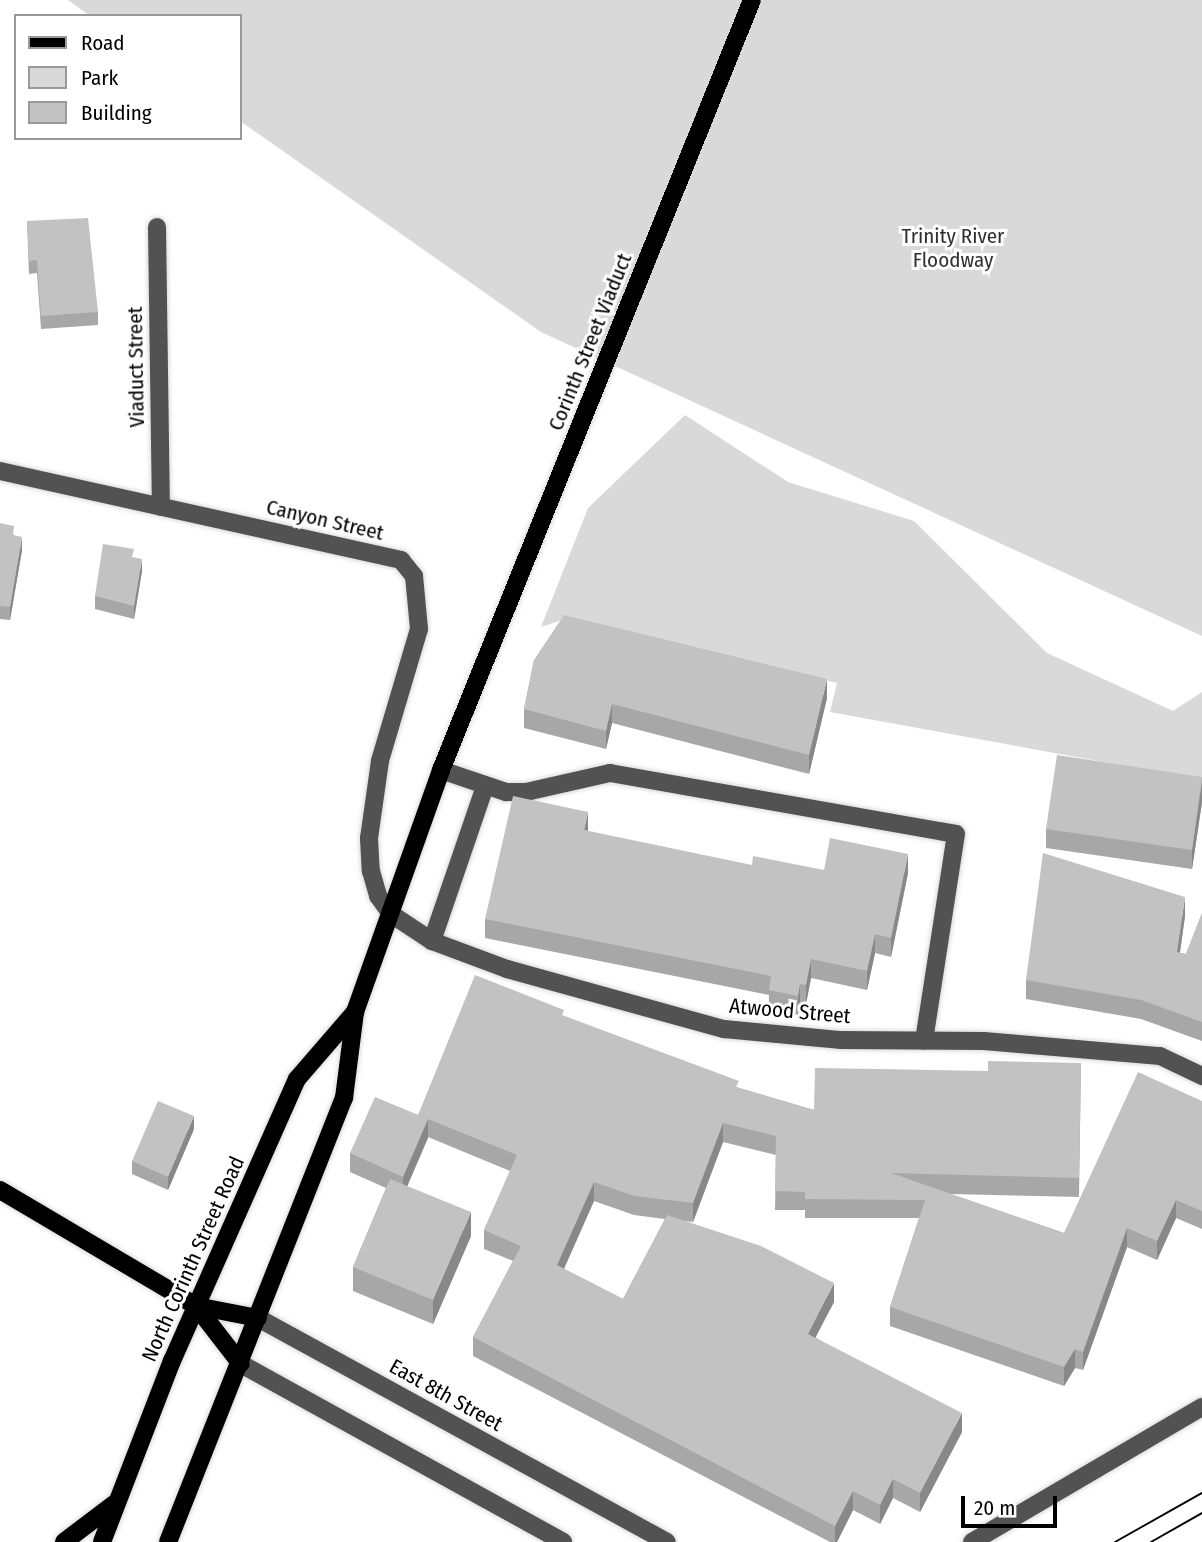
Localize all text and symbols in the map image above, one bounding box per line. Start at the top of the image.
legend [14,14,242,140]
text: Road [81,30,125,56]
text: Park [81,65,118,91]
text: Building [81,100,152,126]
park label: Trinity River Floodway [902,223,1004,273]
street label: Corinth Street Viaduct [543,250,637,434]
street label: Viaduct Street [122,306,150,428]
street label: Canyon Street [264,494,386,546]
street label: Atwood Street [728,993,852,1029]
street label: North Corinth Street Road [136,1152,250,1366]
street label: East 8th Street [385,1354,507,1436]
scale bar [964,1482,1060,1526]
text: 20 m [974,1495,1015,1521]

